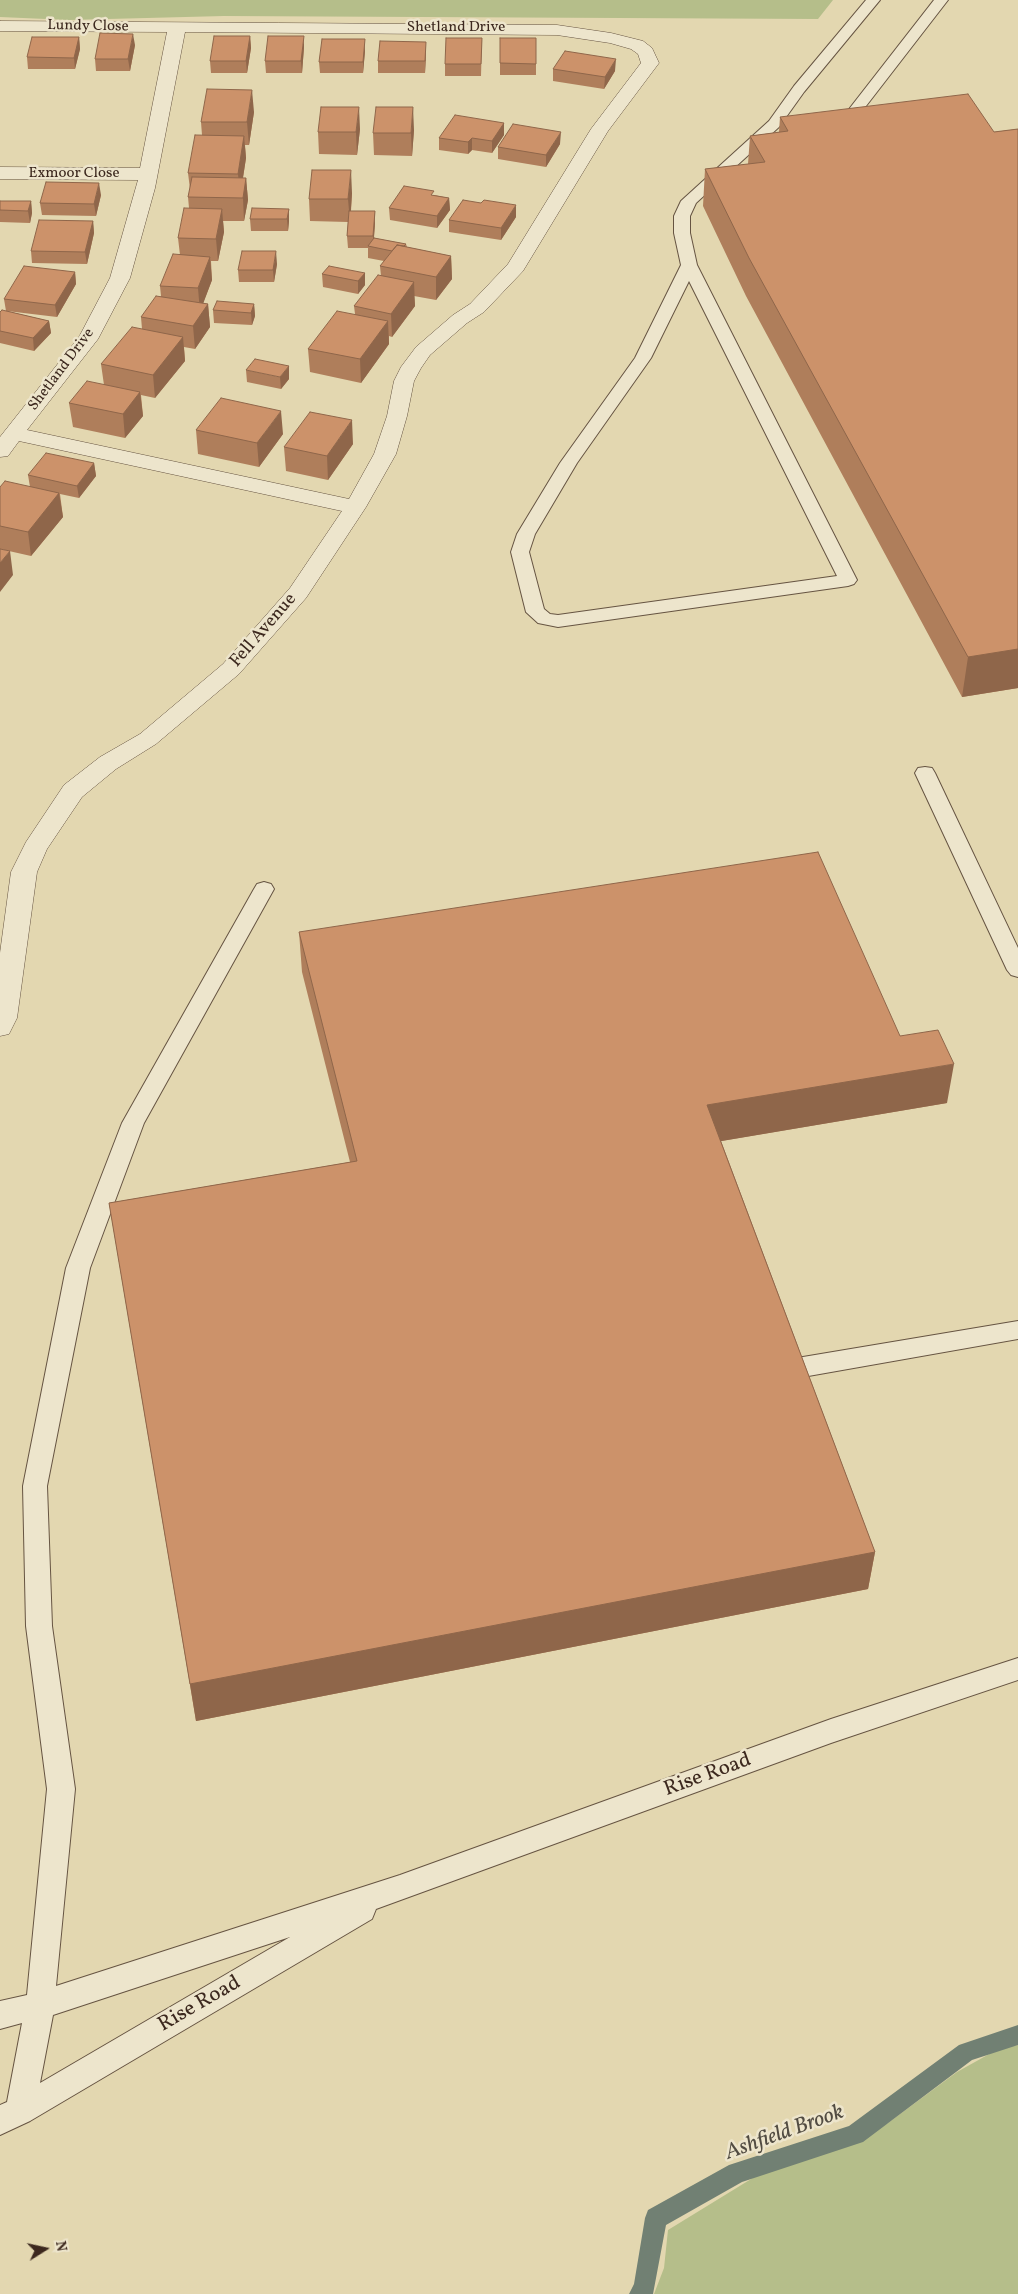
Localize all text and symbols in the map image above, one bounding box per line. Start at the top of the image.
street label: Lundy Close [47,17,129,37]
street label: Shetland Drive [407,19,505,37]
street label: Exmoor Close [28,165,120,183]
street label: Shetland Drive [25,325,99,415]
street label: Fell Avenue [226,590,302,672]
street label: Rise Road [661,1749,755,1803]
street label: Rise Road [154,1971,246,2039]
water label: Ashfield Brook [722,2100,848,2168]
north arrow [20,2224,70,2274]
text: N [50,2240,71,2253]

